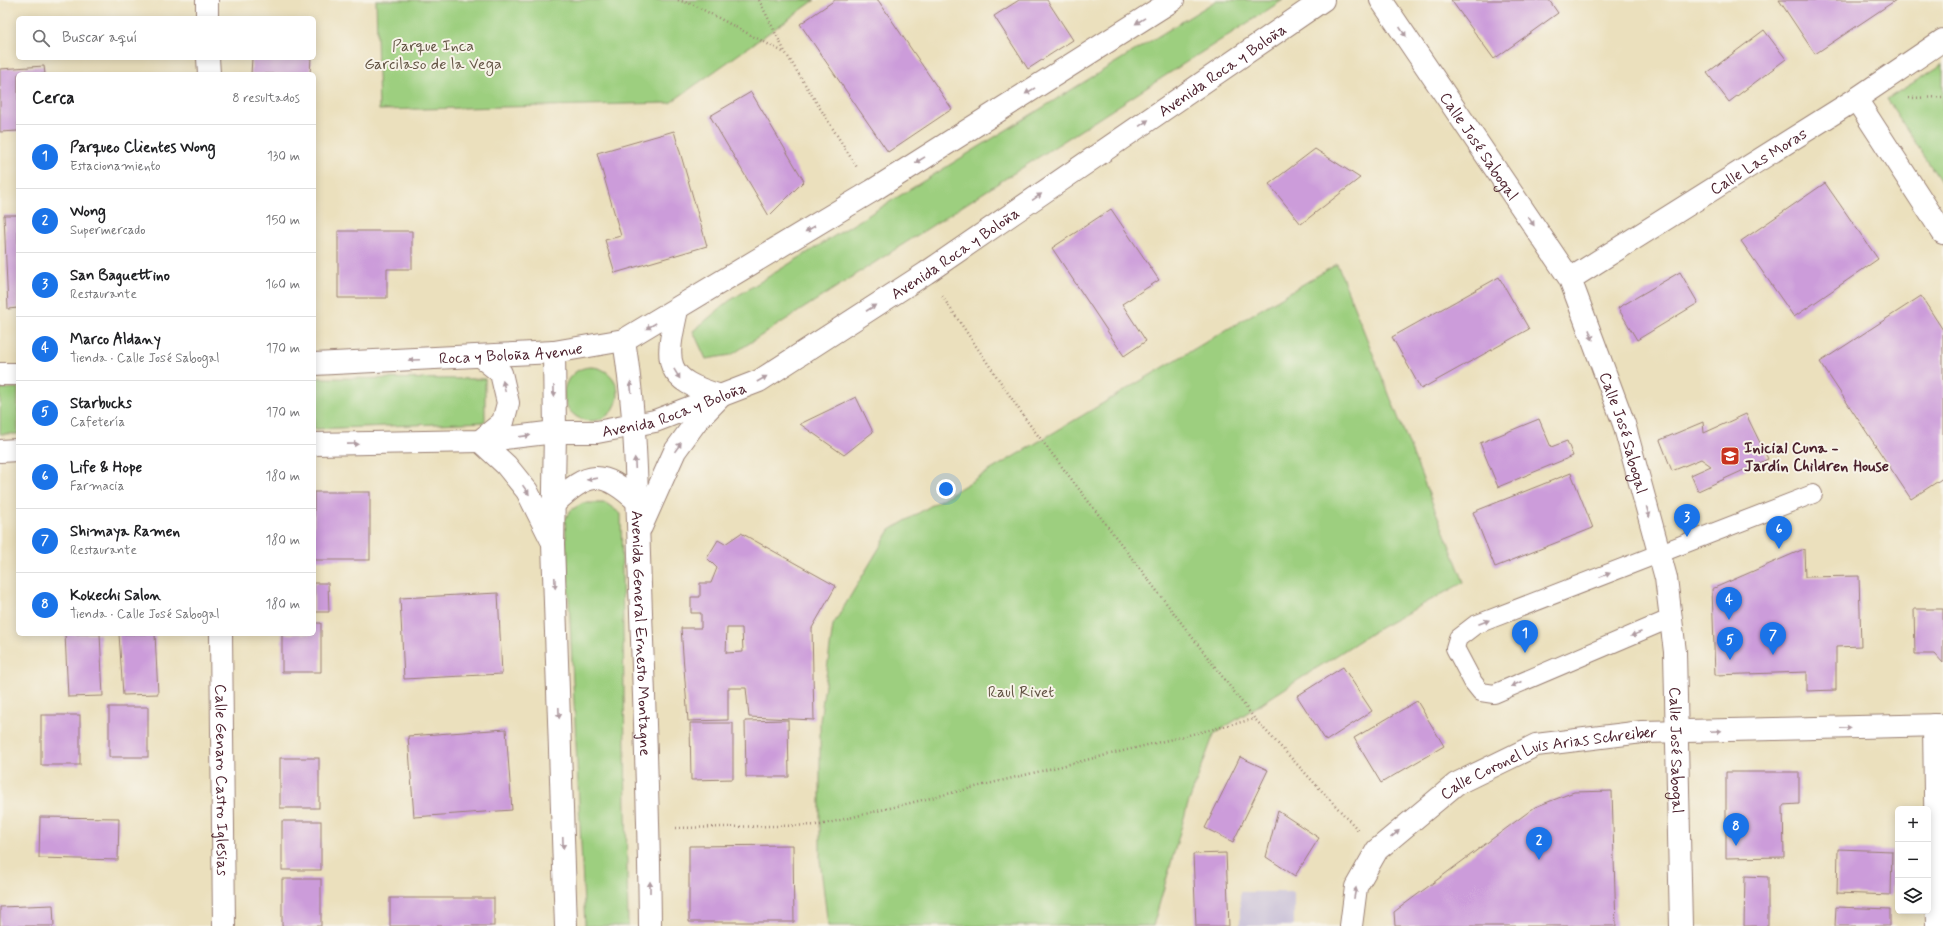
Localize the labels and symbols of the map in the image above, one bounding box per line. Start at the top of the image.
one-way arrow [1135,17,1145,25]
street label: Avenida Roca y Boloña [1155,19,1291,122]
one-way arrow [1399,27,1407,37]
park label: Parque Inca Garcilaso de la Vega [364,36,502,76]
one-way arrow [1024,87,1036,94]
street label: Calle José Sabogal [1434,88,1523,205]
one-way arrow [1139,119,1149,127]
street label: Calle Las Moras [1706,124,1811,200]
one-way arrow [914,157,926,164]
one-way arrow [1032,193,1042,201]
street label: Avenida Roca y Boloña [887,203,1024,305]
one-way arrow [1527,216,1535,226]
one-way arrow [805,225,815,233]
one-way arrow [865,305,877,312]
one-way arrow [645,322,657,329]
one-way arrow [1589,329,1595,341]
street label: Roca y Boloña Avenue [438,338,584,370]
one-way arrow [408,356,420,363]
one-way arrow [674,368,681,380]
street label: Calle José Sabogal [1594,369,1652,496]
one-way arrow [756,375,768,382]
street label: Avenida Roca y Boloña [600,378,750,443]
one-way arrow [501,380,507,392]
one-way arrow [628,381,635,393]
one-way arrow [551,385,557,398]
one-way arrow [519,433,531,439]
place label: Inicial Cuna - Jardín Children House [1744,438,1889,477]
one-way arrow [347,441,360,447]
one-way arrow [674,442,682,452]
school or university icon: Inicial Cuna - Jardín Children House [1719,445,1741,467]
one-way arrow [632,457,639,469]
one-way arrow [586,476,598,482]
your location [936,479,956,499]
one-way arrow [522,485,530,495]
pin: 3 [1674,504,1700,537]
one-way arrow [1645,506,1651,518]
street label: Avenida General Ernesto Montagne [626,510,655,757]
pin: 6 [1766,516,1792,549]
one-way arrow [1600,571,1612,577]
one-way arrow [551,577,558,589]
pin: 4 [1716,587,1742,620]
one-way arrow [1478,618,1490,624]
pin: 1 [1512,620,1538,653]
pin: 7 [1760,622,1786,655]
pin: 5 [1717,627,1743,660]
one-way arrow [1629,631,1641,637]
one-way arrow [1510,681,1522,687]
park label: Raul Rivet [988,682,1054,703]
street label: Calle Genaro Castro Iglesias [210,684,232,876]
street label: Calle José Sabogal [1664,687,1688,814]
one-way arrow [556,707,562,720]
street label: Calle Coronel Luis Arias Schreiber [1436,723,1658,805]
one-way arrow [1840,725,1853,731]
one-way arrow [1710,728,1722,735]
pin: 8 [1723,813,1749,846]
pin: 2 [1526,827,1552,860]
one-way arrow [1389,829,1400,838]
one-way arrow [560,837,567,849]
one-way arrow [647,880,653,893]
one-way arrow [1352,887,1358,899]

